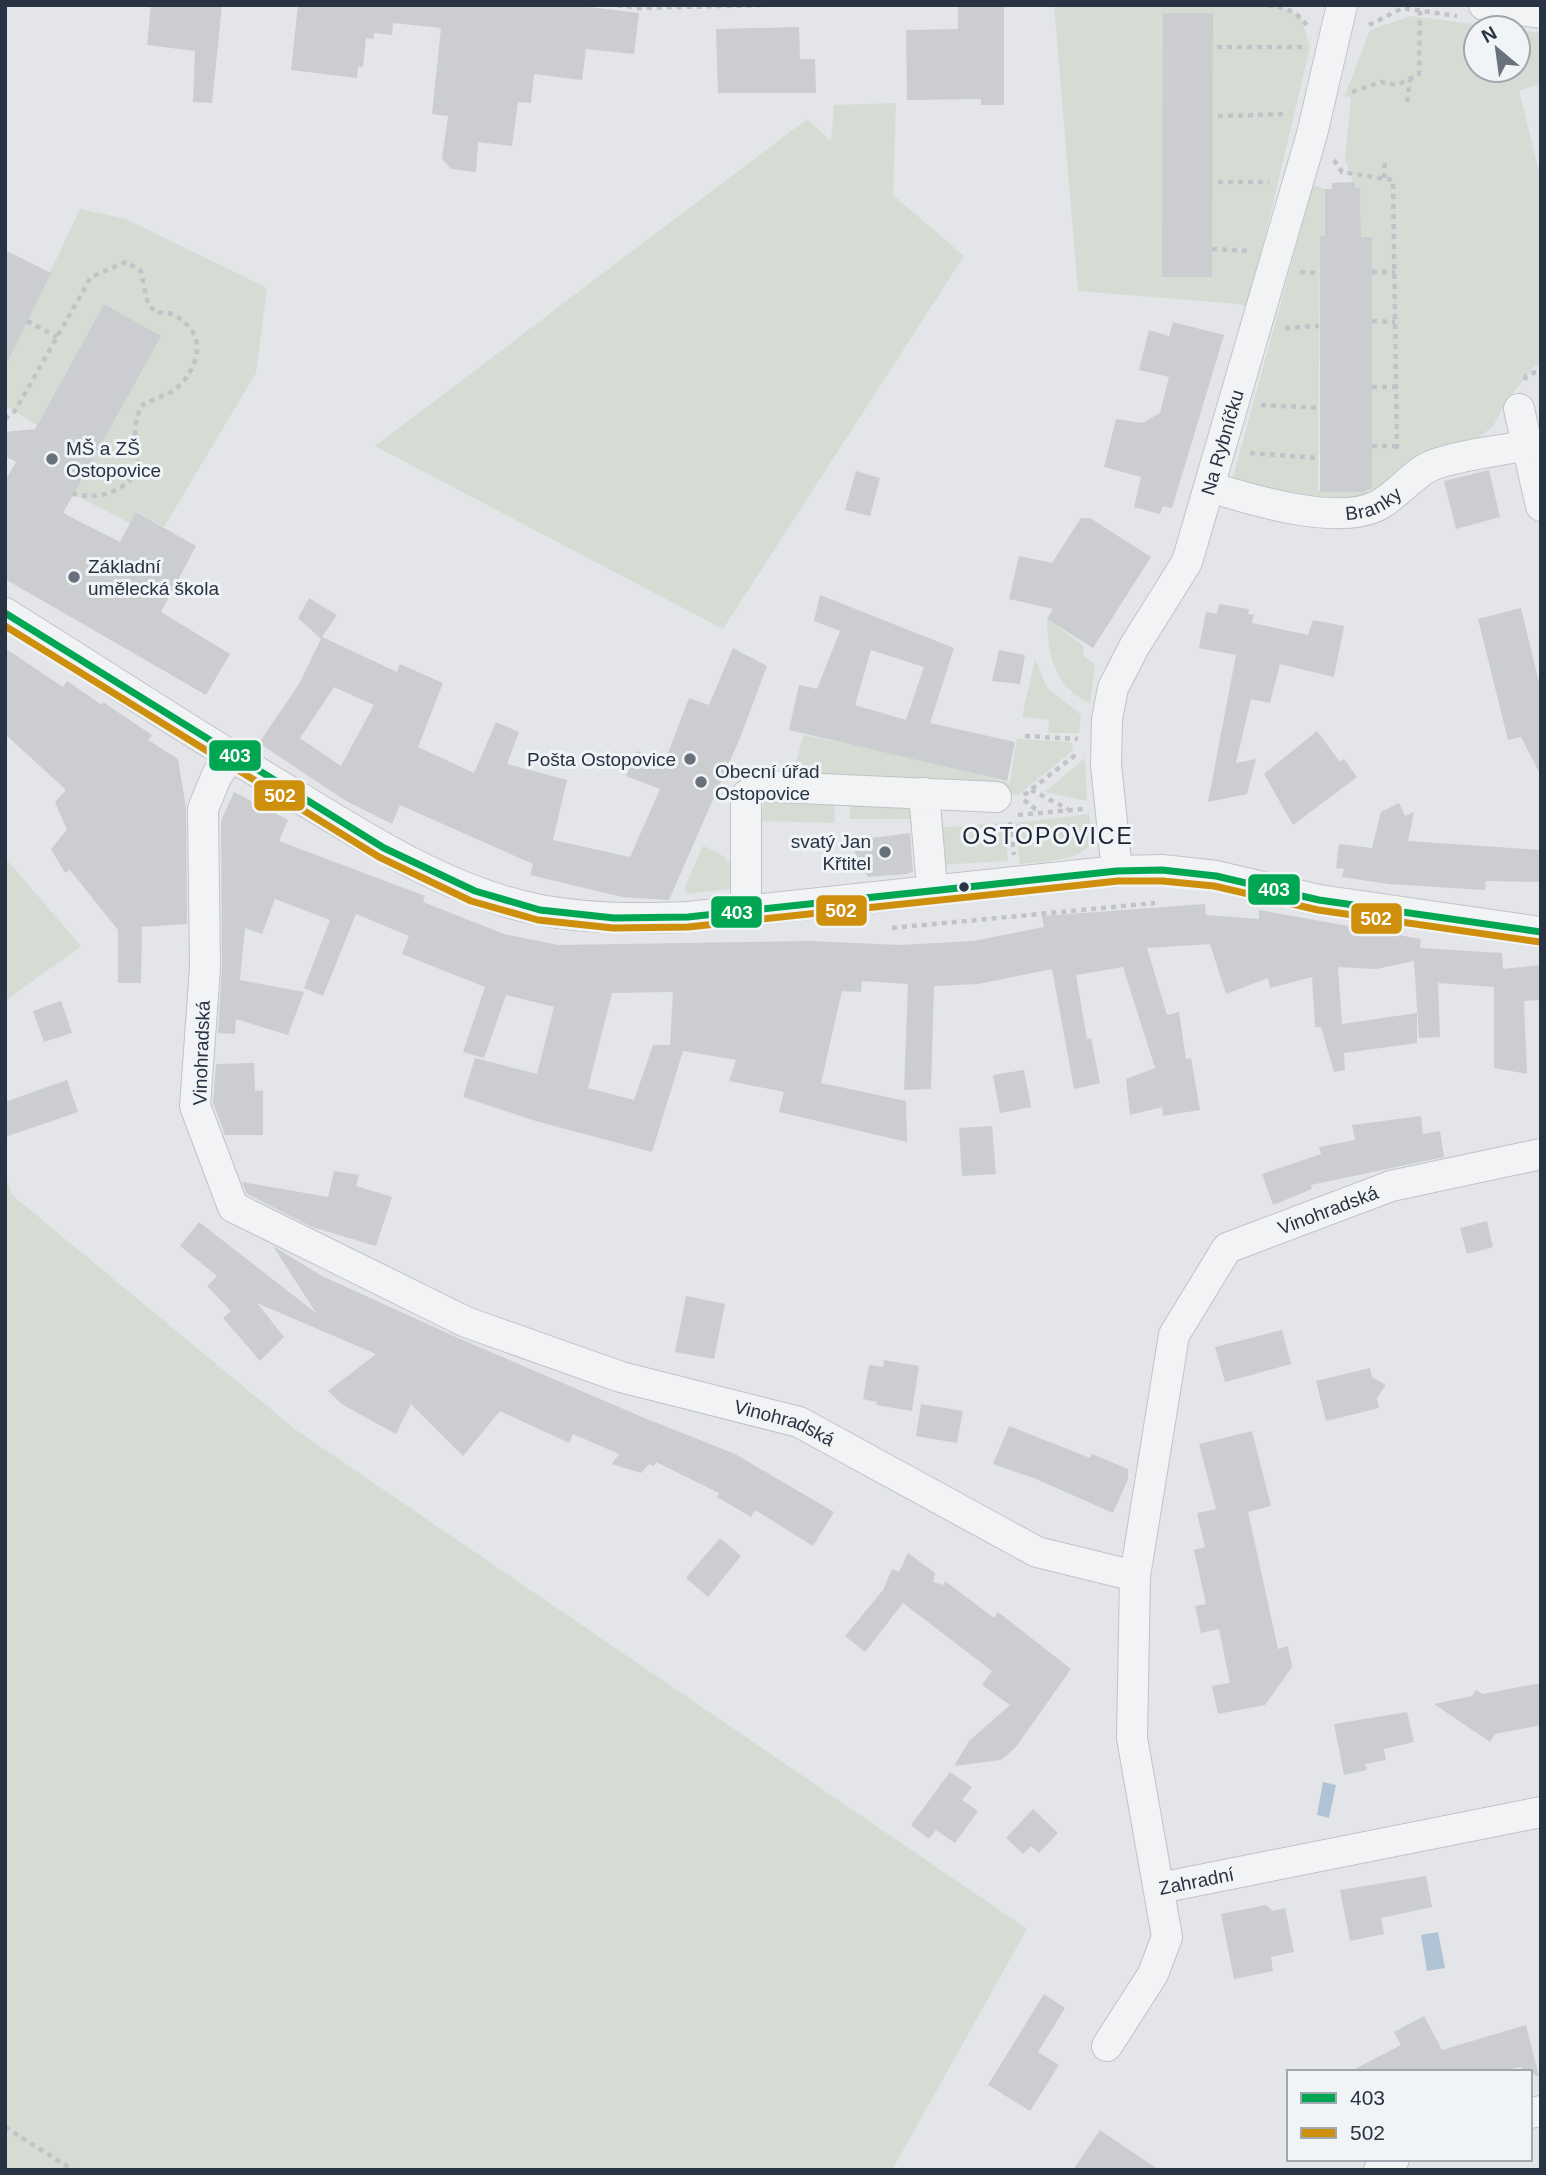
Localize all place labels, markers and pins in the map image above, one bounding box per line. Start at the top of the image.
place label: MŠ a ZŠ Ostopovice [66,438,161,481]
marker: MŠ a ZŠ Ostopovice [44,451,60,467]
place label: Základní umělecká škola [88,556,219,599]
marker: Základní umělecká škola [66,569,82,585]
place label: Pošta Ostopovice [527,749,676,770]
marker: Pošta Ostopovice [682,751,698,767]
place label: Obecní úřad Ostopovice [715,761,820,804]
marker: Obecní úřad Ostopovice [693,774,709,790]
place label: svatý Jan Křtitel [791,831,871,874]
marker: svatý Jan Křtitel [877,844,893,860]
unlabelled marker [957,880,971,894]

